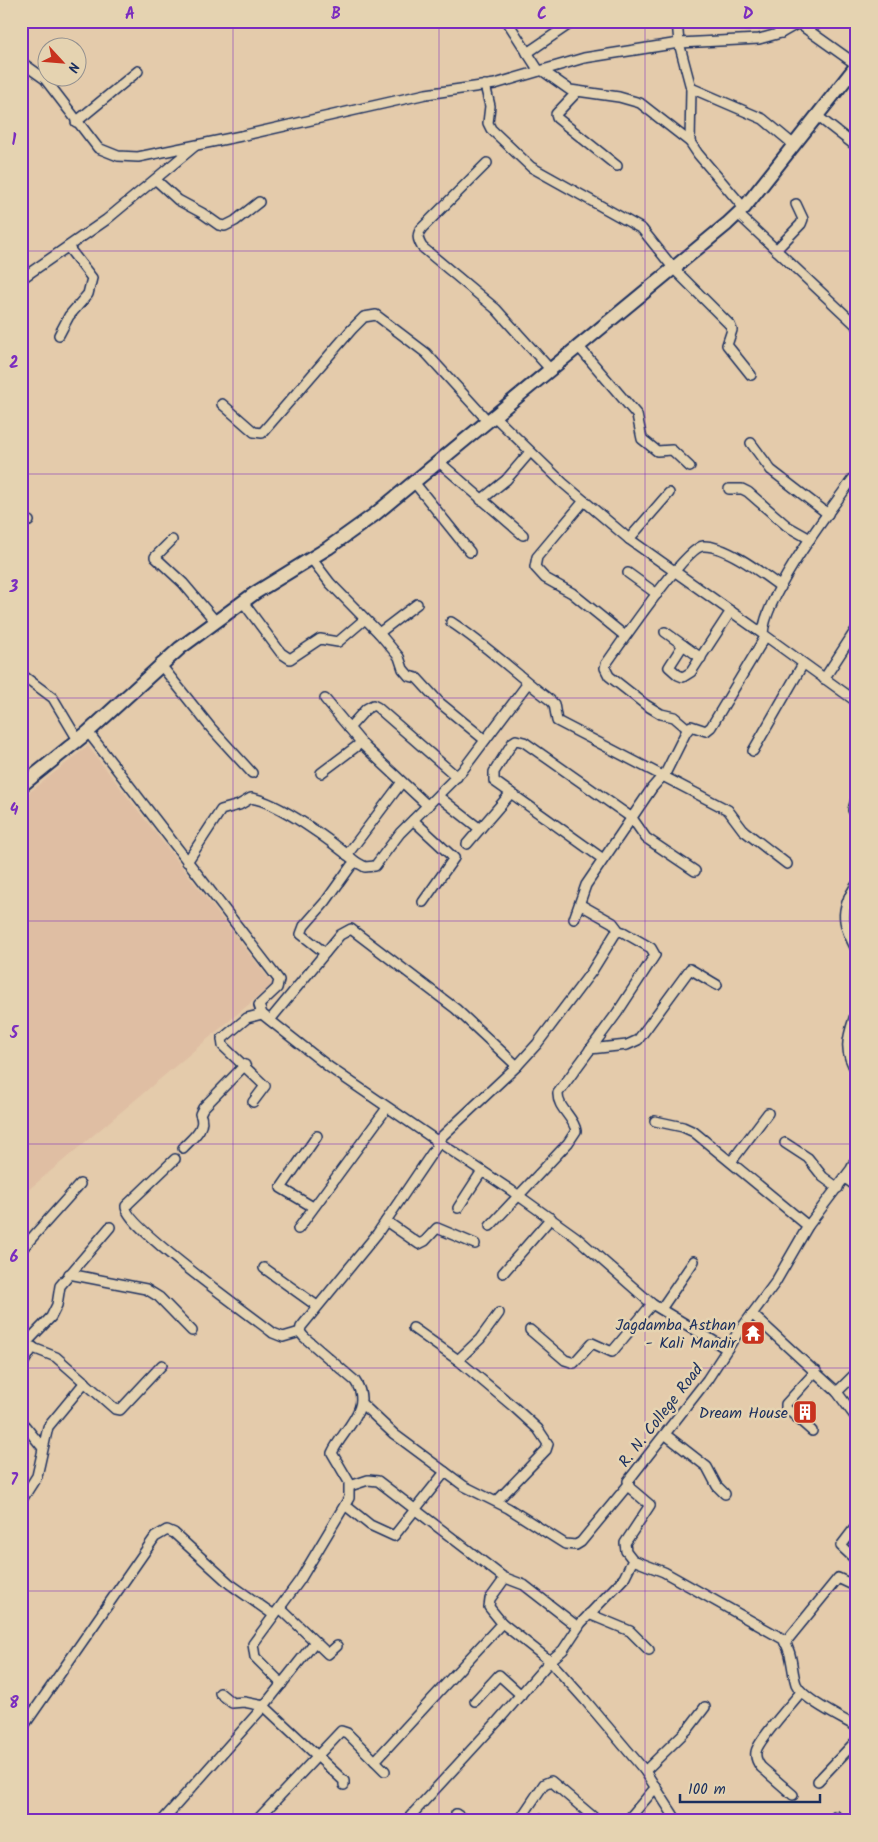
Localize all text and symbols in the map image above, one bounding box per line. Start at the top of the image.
text: A [125,2,135,27]
text: B [331,2,341,27]
text: C [537,2,547,27]
text: D [743,2,754,27]
north arrow [38,38,88,88]
text: N [61,58,85,76]
text: 1 [12,128,17,153]
text: 2 [9,351,19,376]
text: 3 [9,575,19,600]
text: 4 [10,798,19,823]
text: 5 [9,1021,20,1046]
text: 6 [10,1245,19,1270]
place label: Jagdamba Asthan - Kali Mandir [616,1313,738,1356]
temple icon: Jagdamba Asthan - Kali Mandir [740,1320,766,1346]
street label: R. N. College Road [613,1358,710,1473]
building icon: Dream House [792,1399,818,1425]
place label: Dream House [699,1401,788,1426]
text: 7 [10,1468,18,1493]
text: 8 [9,1691,19,1716]
scale bar [680,1772,820,1804]
text: 100 m [688,1778,726,1802]

